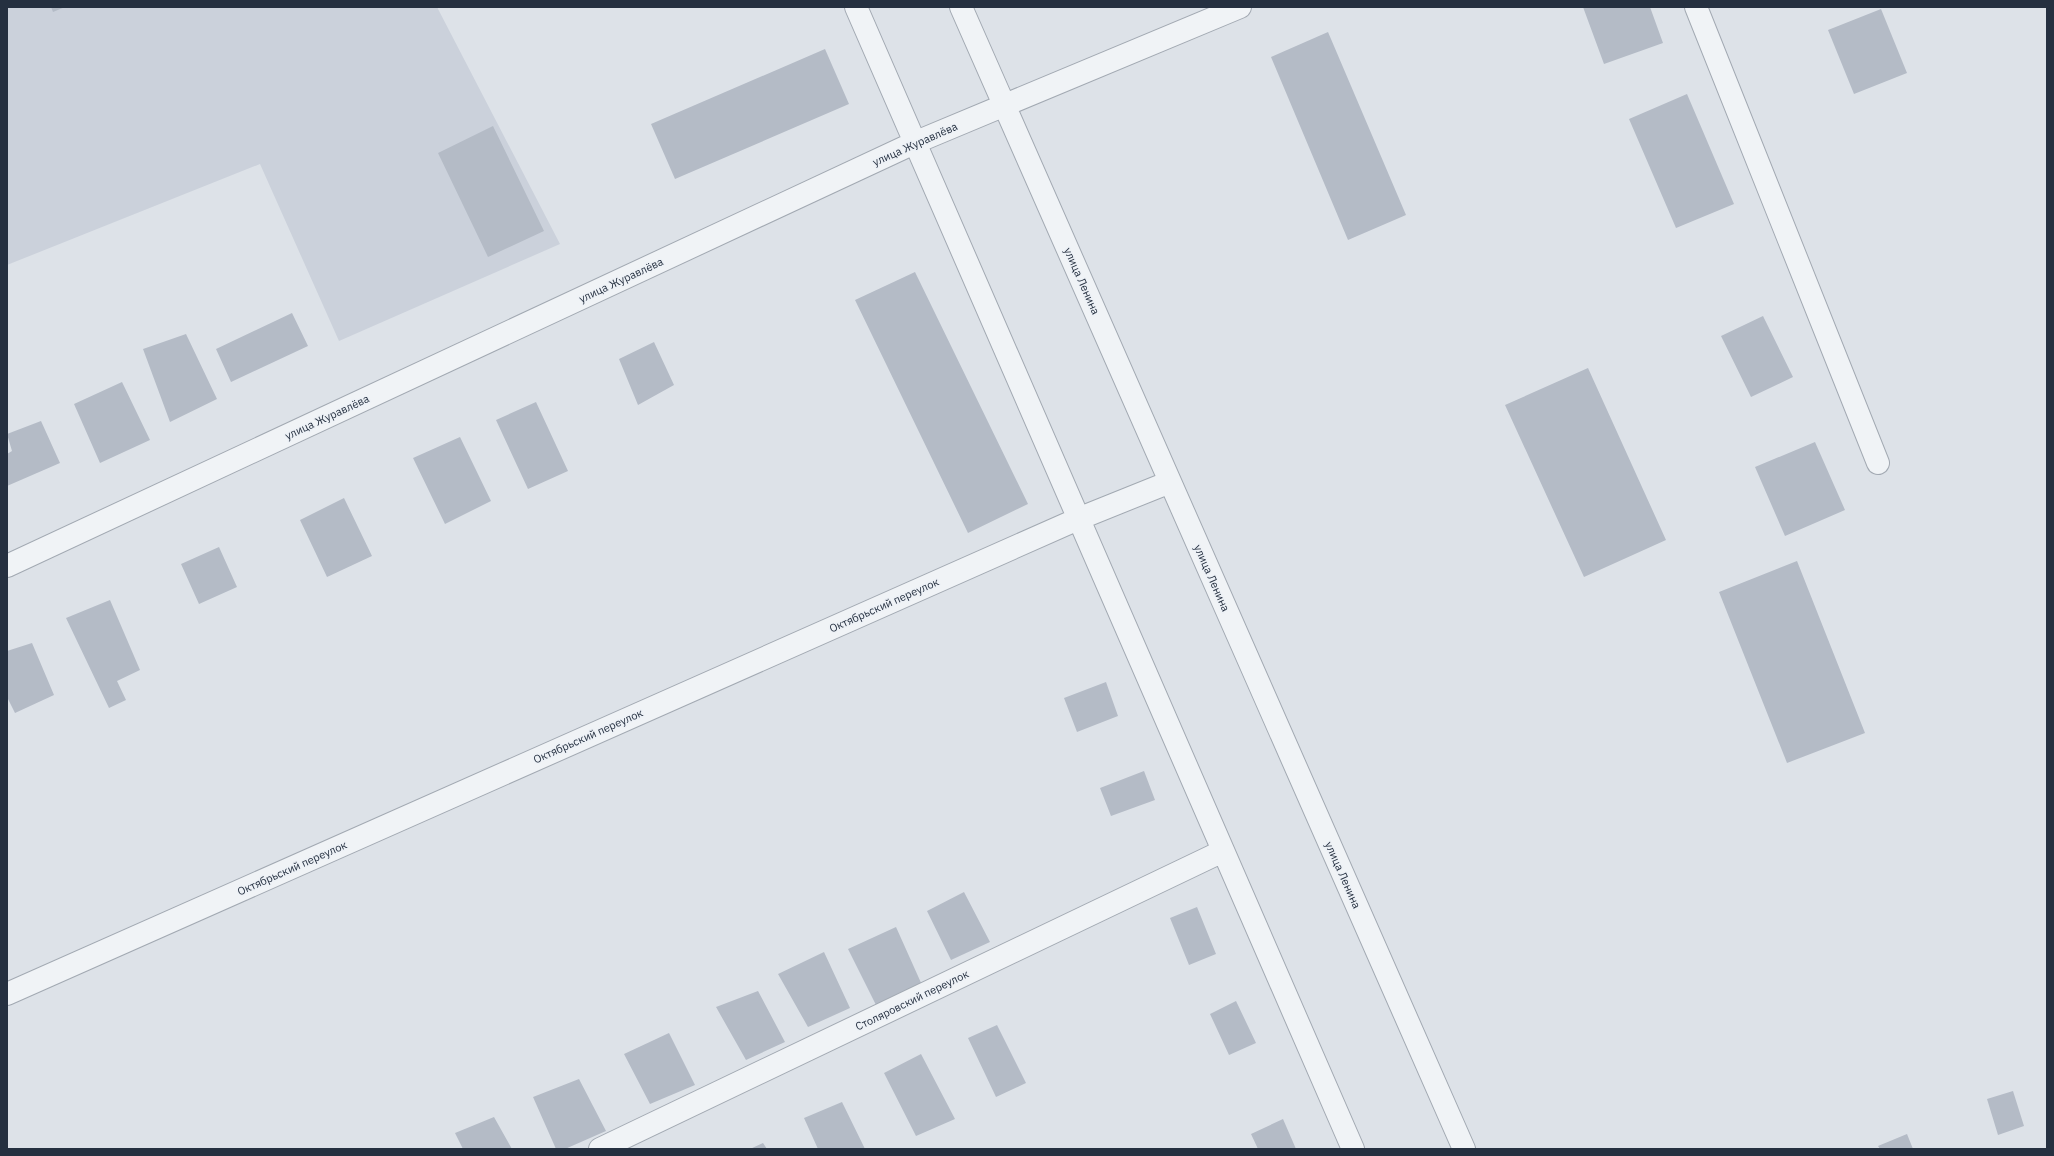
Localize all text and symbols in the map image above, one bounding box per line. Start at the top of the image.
street label: улица Журавлёва [870,119,960,169]
street label: улица Ленина [1061,245,1103,317]
street label: улица Журавлёва [577,254,666,306]
street label: улица Журавлёва [283,391,372,443]
street label: улица Ленина [1191,542,1233,614]
street label: Октябрьский переулок [827,574,941,636]
street label: Октябрьский переулок [531,705,645,767]
street label: Октябрьский переулок [235,837,349,899]
street label: улица Ленина [1322,839,1364,911]
street label: Столяровский переулок [853,966,971,1034]

